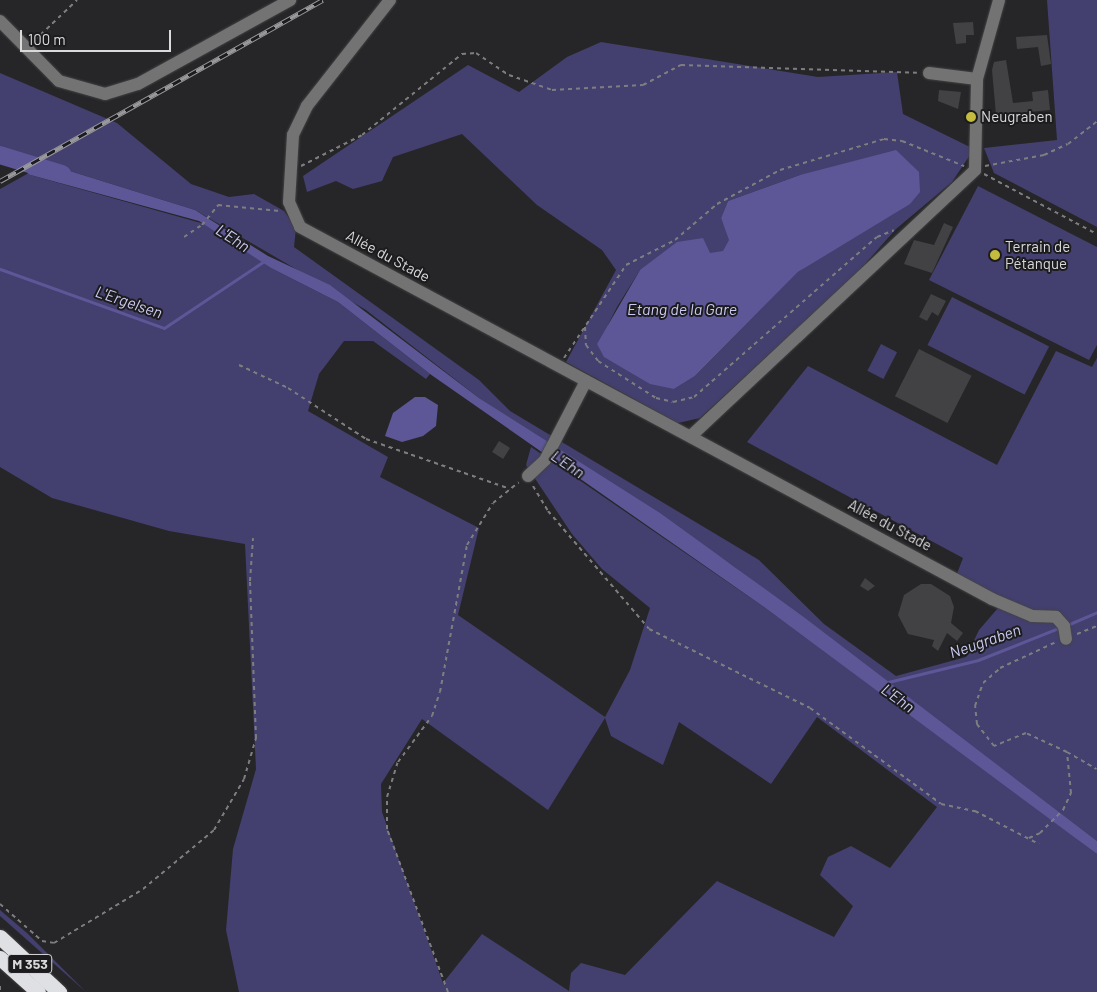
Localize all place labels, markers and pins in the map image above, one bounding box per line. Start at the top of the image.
place label: Neugraben [981,108,1052,126]
marker: Neugraben [965,111,977,123]
place label: Terrain de Pétanque [1005,237,1070,272]
marker: Terrain de Pétanque [989,249,1001,261]

